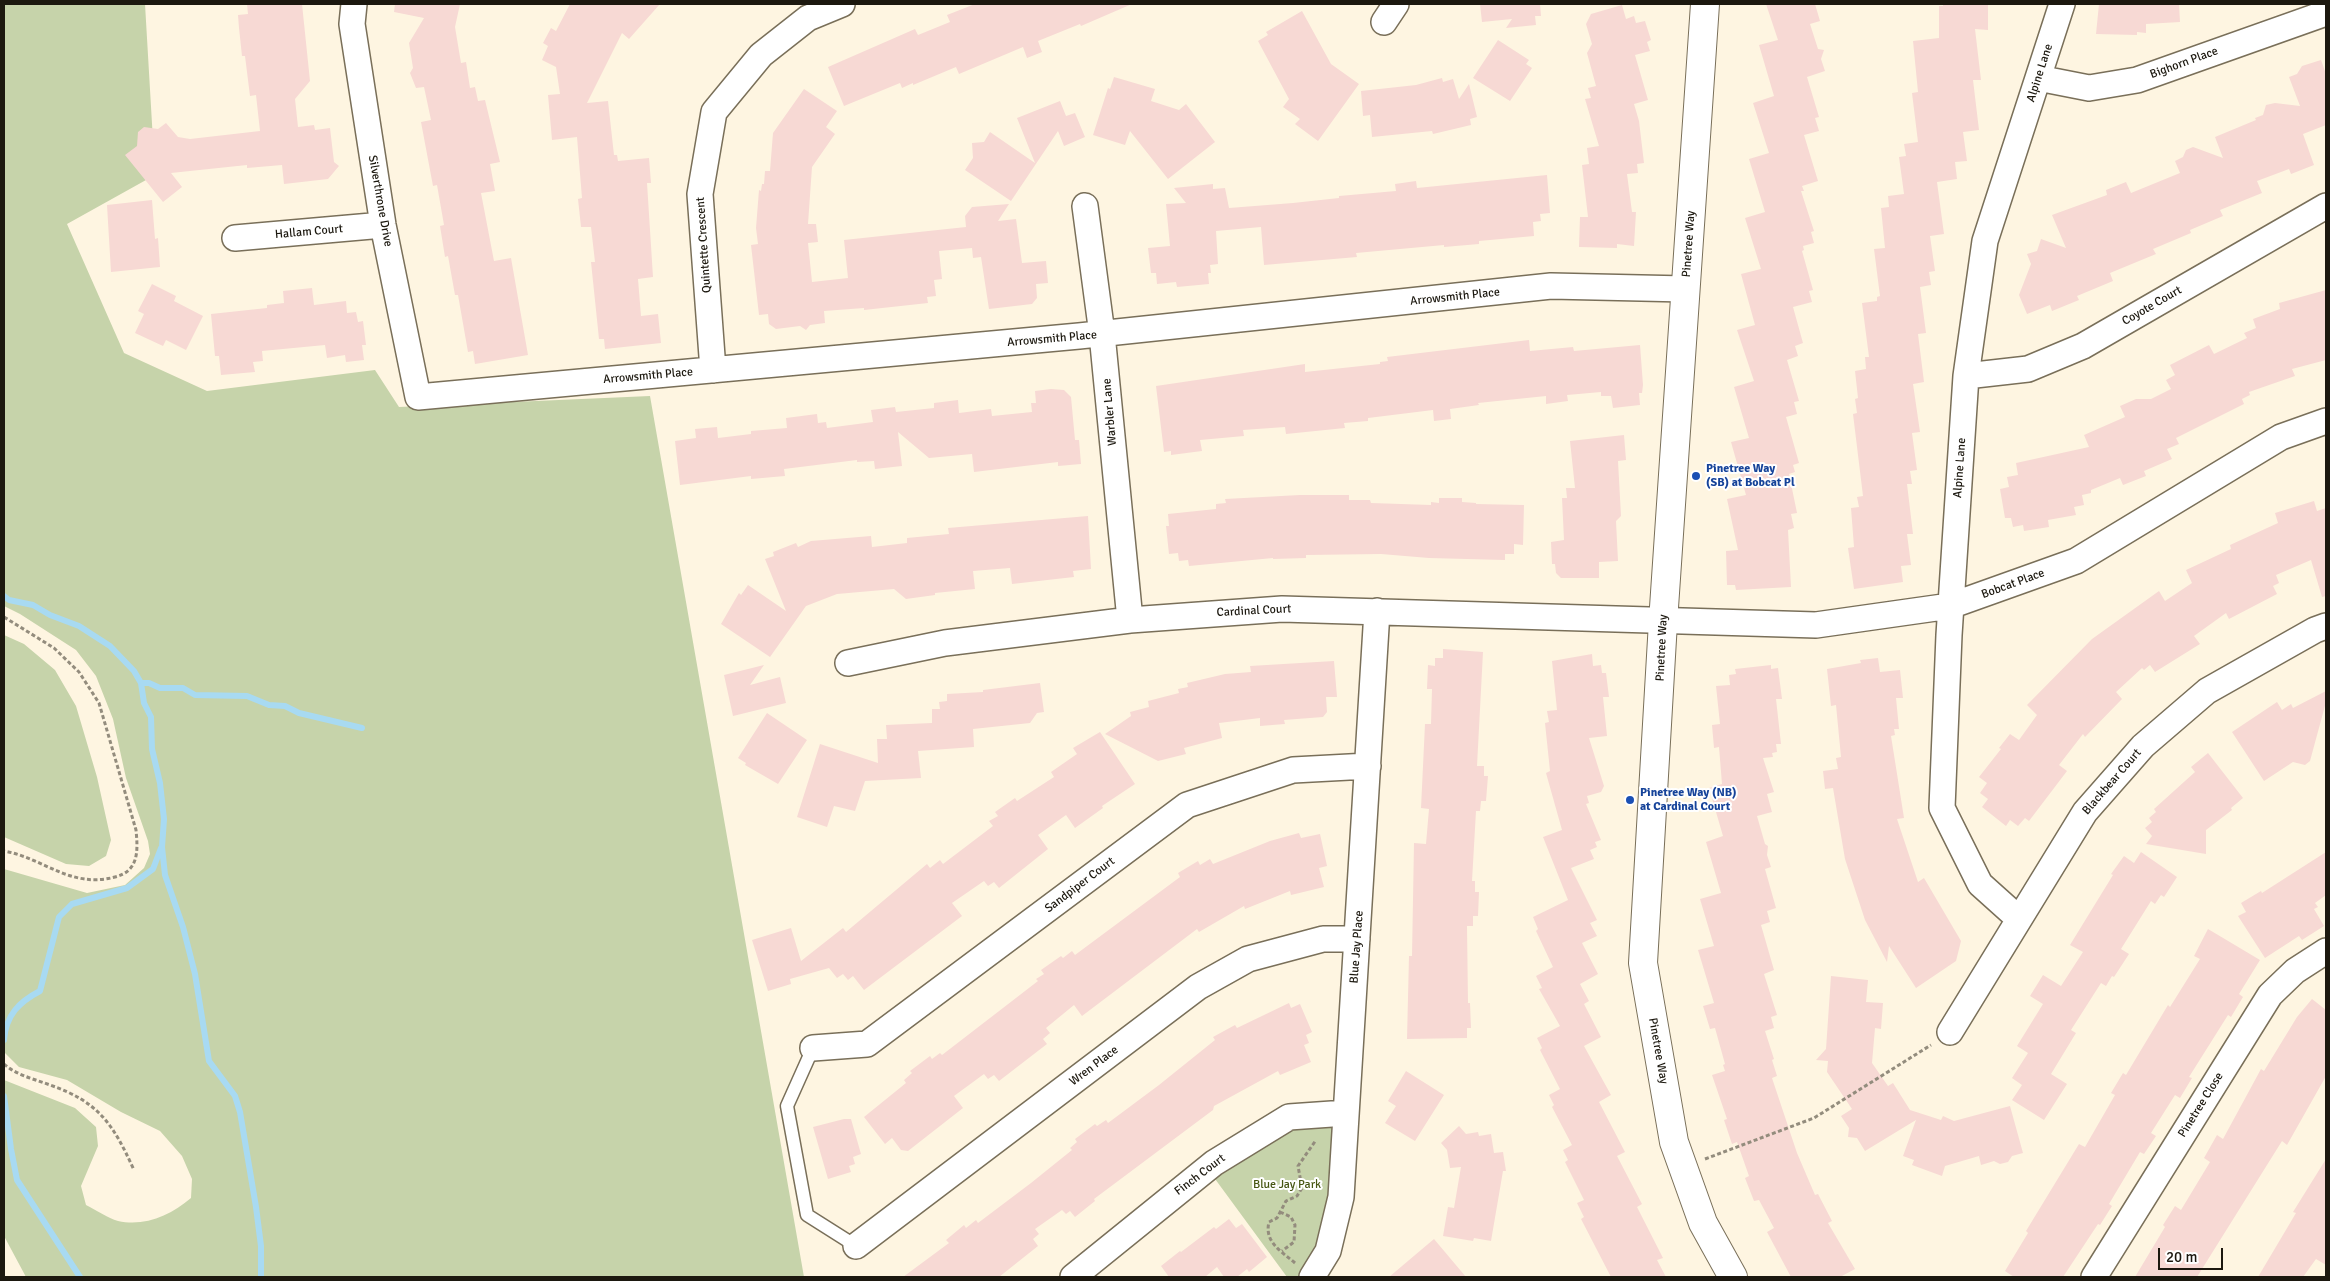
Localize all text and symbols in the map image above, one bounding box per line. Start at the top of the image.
street label: Alpine Lane [2024,42,2056,104]
street label: Bighorn Place [2148,44,2220,82]
street label: Silverthrone Drive [365,154,395,248]
street label: Quintette Crescent [693,197,715,293]
street label: Pinetree Way [1679,210,1699,278]
street label: Hallam Court [274,222,344,242]
street label: Coyote Court [2120,283,2184,329]
street label: Arrowsmith Place [1409,285,1501,309]
street label: Arrowsmith Place [1006,328,1098,350]
street label: Arrowsmith Place [602,365,694,387]
street label: Warbler Lane [1100,378,1120,446]
street label: Alpine Lane [1951,437,1969,499]
place label: Pinetree Way (SB) at Bobcat Pl [1706,462,1795,490]
marker: Pinetree Way (SB) at Bobcat Pl [1690,470,1702,482]
street label: Bobcat Place [1979,566,2047,602]
street label: Cardinal Court [1216,602,1292,620]
street label: Pinetree Way [1653,614,1671,682]
street label: Blackbear Court [2079,746,2145,818]
place label: Pinetree Way (NB) at Cardinal Court [1640,786,1737,814]
marker: Pinetree Way (NB) at Cardinal Court [1624,794,1636,806]
street label: Sandpiper Court [1042,854,1118,916]
street label: Blue Jay Place [1347,910,1367,984]
street label: Pinetree Way [1645,1017,1671,1085]
street label: Wren Place [1067,1043,1121,1089]
street label: Pinetree Close [2175,1070,2227,1140]
street label: Finch Court [1172,1151,1228,1199]
park label: Blue Jay Park [1253,1178,1321,1192]
scale bar [2160,1238,2225,1270]
text: 20 m [2166,1248,2197,1266]

